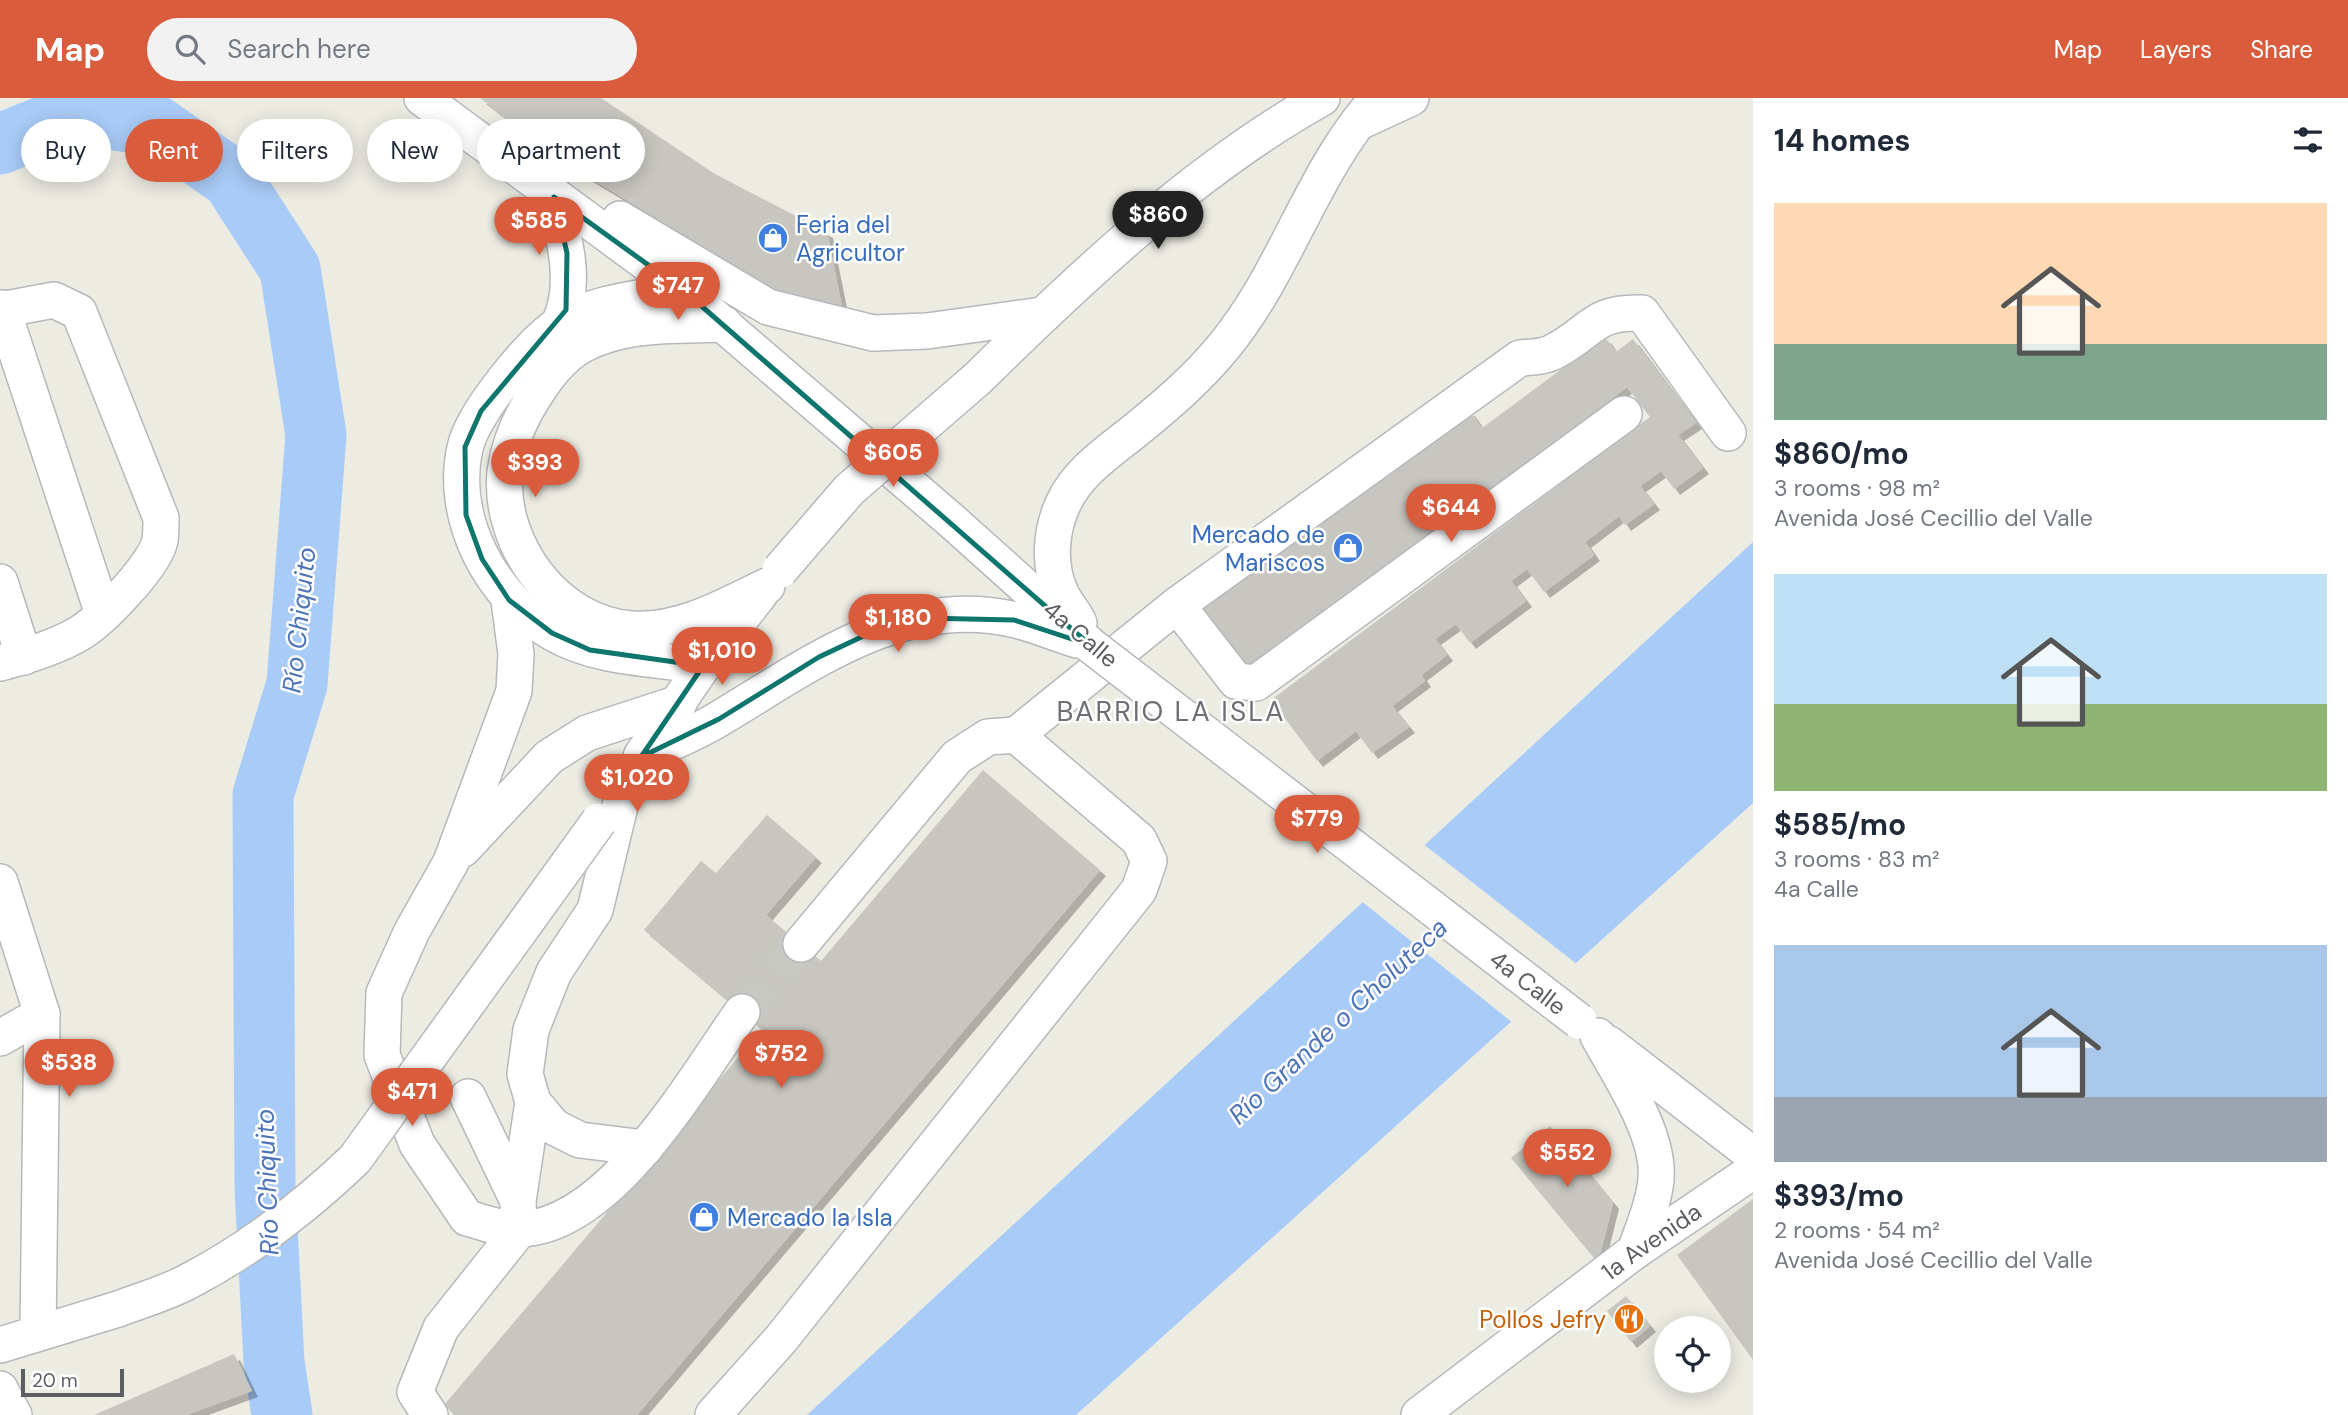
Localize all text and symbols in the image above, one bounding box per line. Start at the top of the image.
search box [147,18,637,81]
text: Map [35,28,105,71]
icon: search [171,30,209,68]
text: Search here [227,32,371,66]
text: Map [2054,34,2102,65]
text: Layers [2140,34,2212,65]
text: Share [2250,34,2313,65]
chip: Buy [21,119,111,182]
chip: Rent [125,119,223,182]
chip: Filters [237,119,353,182]
chip: New [367,119,463,182]
chip: Apartment [477,119,645,182]
text: 14 homes [1774,121,1911,160]
icon: filters [2289,121,2327,159]
pin: $860 [1117,192,1199,251]
pin: $585 [498,198,580,257]
text: $860 [1128,199,1188,229]
text: $585 [510,205,568,235]
place label: Feria del Agricultor [796,209,905,268]
shop icon: Feria del Agricultor [756,221,790,255]
icon: home [1988,248,2114,374]
pin: $747 [637,262,719,322]
text: $747 [652,270,704,300]
pin: $605 [852,430,934,489]
text: $860/mo [1774,434,1909,473]
text: $605 [864,437,922,467]
pin: $393 [494,440,576,499]
text: $393 [507,447,563,477]
text: 3 rooms · 98 m² [1774,473,1940,503]
pin: $644 [1410,484,1492,544]
text: $644 [1422,492,1480,522]
text: Avenida José Cecillio del Valle [1774,503,2093,533]
place label: Mercado de Mariscos [1192,519,1325,578]
shop icon: Mercado de Mariscos [1331,531,1365,565]
water label: Río Chiquito [274,545,324,695]
pin: $1,180 [841,594,955,654]
street label: 4a Calle [1037,594,1125,674]
text: $1,180 [864,602,932,632]
icon: home [1988,619,2114,745]
pin: $1,010 [665,628,779,687]
text: $1,010 [688,635,756,665]
district label: BARRIO LA ISLA [1056,693,1286,730]
pin: $1,020 [580,754,694,814]
text: $1,020 [600,762,674,792]
pin: $779 [1276,796,1358,855]
text: $779 [1291,803,1343,833]
text: $585/mo [1774,805,1906,844]
text: 3 rooms · 83 m² [1774,844,1940,874]
text: 4a Calle [1774,874,1859,904]
water label: Río Grande o Choluteca [1221,910,1455,1132]
street label: 4a Calle [1484,943,1573,1021]
icon: home [1988,990,2114,1116]
pin: $752 [740,1030,822,1090]
text: $752 [754,1038,808,1068]
pin: $538 [28,1040,110,1099]
text: $538 [41,1047,97,1077]
pin: $471 [371,1068,453,1128]
text: $471 [387,1076,437,1106]
water label: Río Chiquito [247,1108,287,1256]
pin: $552 [1526,1130,1608,1189]
text: $552 [1539,1137,1595,1167]
text: $393/mo [1774,1176,1904,1215]
street label: 1a Avenida [1595,1195,1707,1287]
shop icon: Mercado la Isla [687,1200,721,1234]
place label: Mercado la Isla [727,1202,893,1233]
text: 2 rooms · 54 m² [1774,1215,1940,1245]
text: Avenida José Cecillio del Valle [1774,1245,2093,1275]
restaurant icon: Pollos Jefry [1612,1302,1646,1336]
place label: Pollos Jefry [1479,1304,1606,1335]
map controls [1654,1316,1731,1393]
button: locate [1654,1316,1731,1393]
scale bar [21,1366,124,1398]
text: 20 m [32,1368,78,1393]

